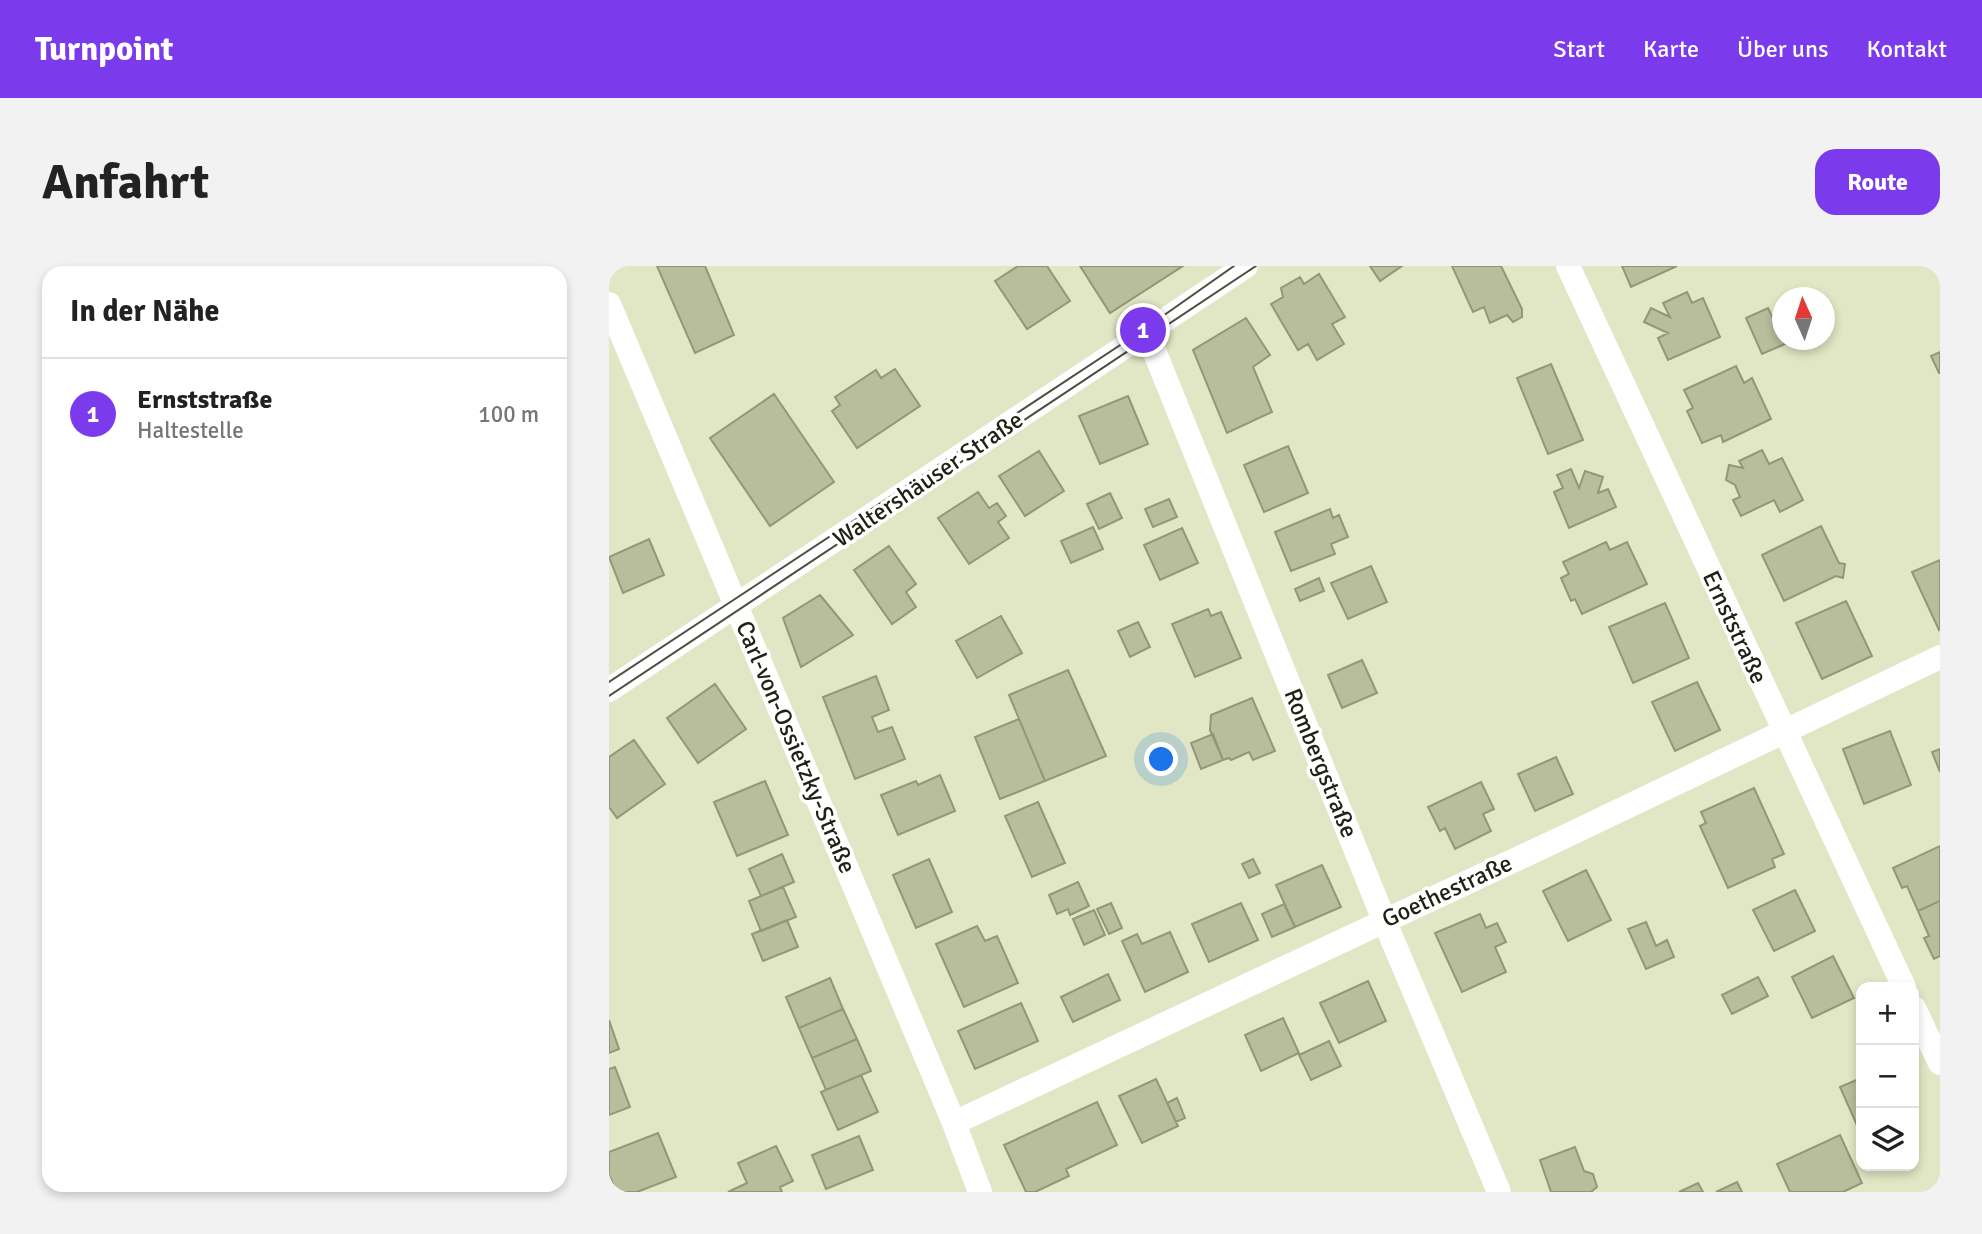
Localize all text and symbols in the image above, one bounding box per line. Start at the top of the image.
text: Turnpoint [35,29,173,70]
text: Start [1553,34,1605,64]
text: Karte [1643,34,1699,64]
text: Über uns [1737,34,1829,64]
text: Kontakt [1867,34,1947,64]
button: Route [1815,149,1940,215]
text: Anfahrt [42,152,209,212]
north arrow [1772,287,1835,350]
text: In der Nähe [70,293,219,330]
pin: 1 [1120,304,1166,356]
text: Ernststraße [137,384,272,416]
text: 1 [87,400,99,429]
text: 100 m [478,400,539,429]
street label: Waltershäuser Straße [827,404,1029,554]
text: Haltestelle [137,416,244,445]
street label: Ernststraße [1696,566,1774,688]
street label: Carl-von-Ossietzky-Straße [729,616,863,878]
street label: Rombergstraße [1277,684,1365,842]
your location [1144,742,1178,776]
street label: Goethestraße [1377,848,1517,934]
map controls [1856,982,1919,1171]
button: + [1856,982,1919,1045]
button: − [1856,1045,1919,1108]
button: layers [1856,1108,1919,1171]

